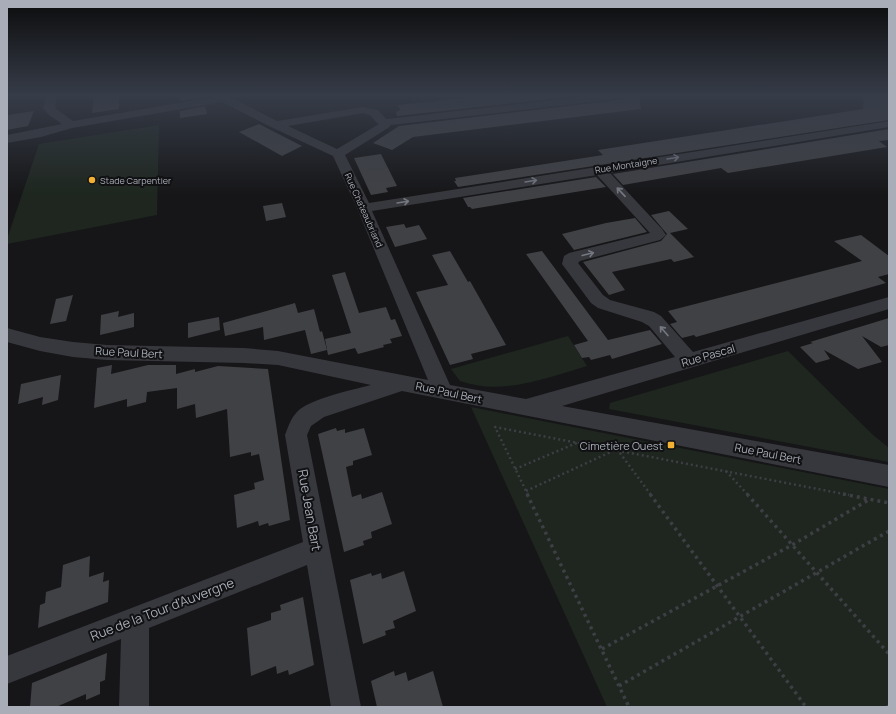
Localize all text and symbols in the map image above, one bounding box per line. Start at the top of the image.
street label: Rue Montaigne [594,154,658,176]
one-way arrow [666,154,679,162]
street label: Rue Chateaubriand [342,171,386,249]
place label: Stade Carpentier [100,174,172,187]
marker: Stade Carpentier [87,175,97,185]
one-way arrow [524,177,537,185]
one-way arrow [616,187,625,197]
one-way arrow [396,198,409,206]
one-way arrow [581,249,594,257]
one-way arrow [660,327,669,337]
street label: Rue Pascal [679,340,737,370]
street label: Rue Paul Bert [95,343,163,361]
street label: Rue Paul Bert [414,378,484,406]
place label: Cimetière Ouest [580,438,663,453]
street label: Rue Paul Bert [733,439,803,467]
marker: Cimetière Ouest [666,440,676,450]
street label: Rue Jean Bart [294,468,326,552]
street label: Rue de la Tour d'Auvergne [88,573,237,645]

